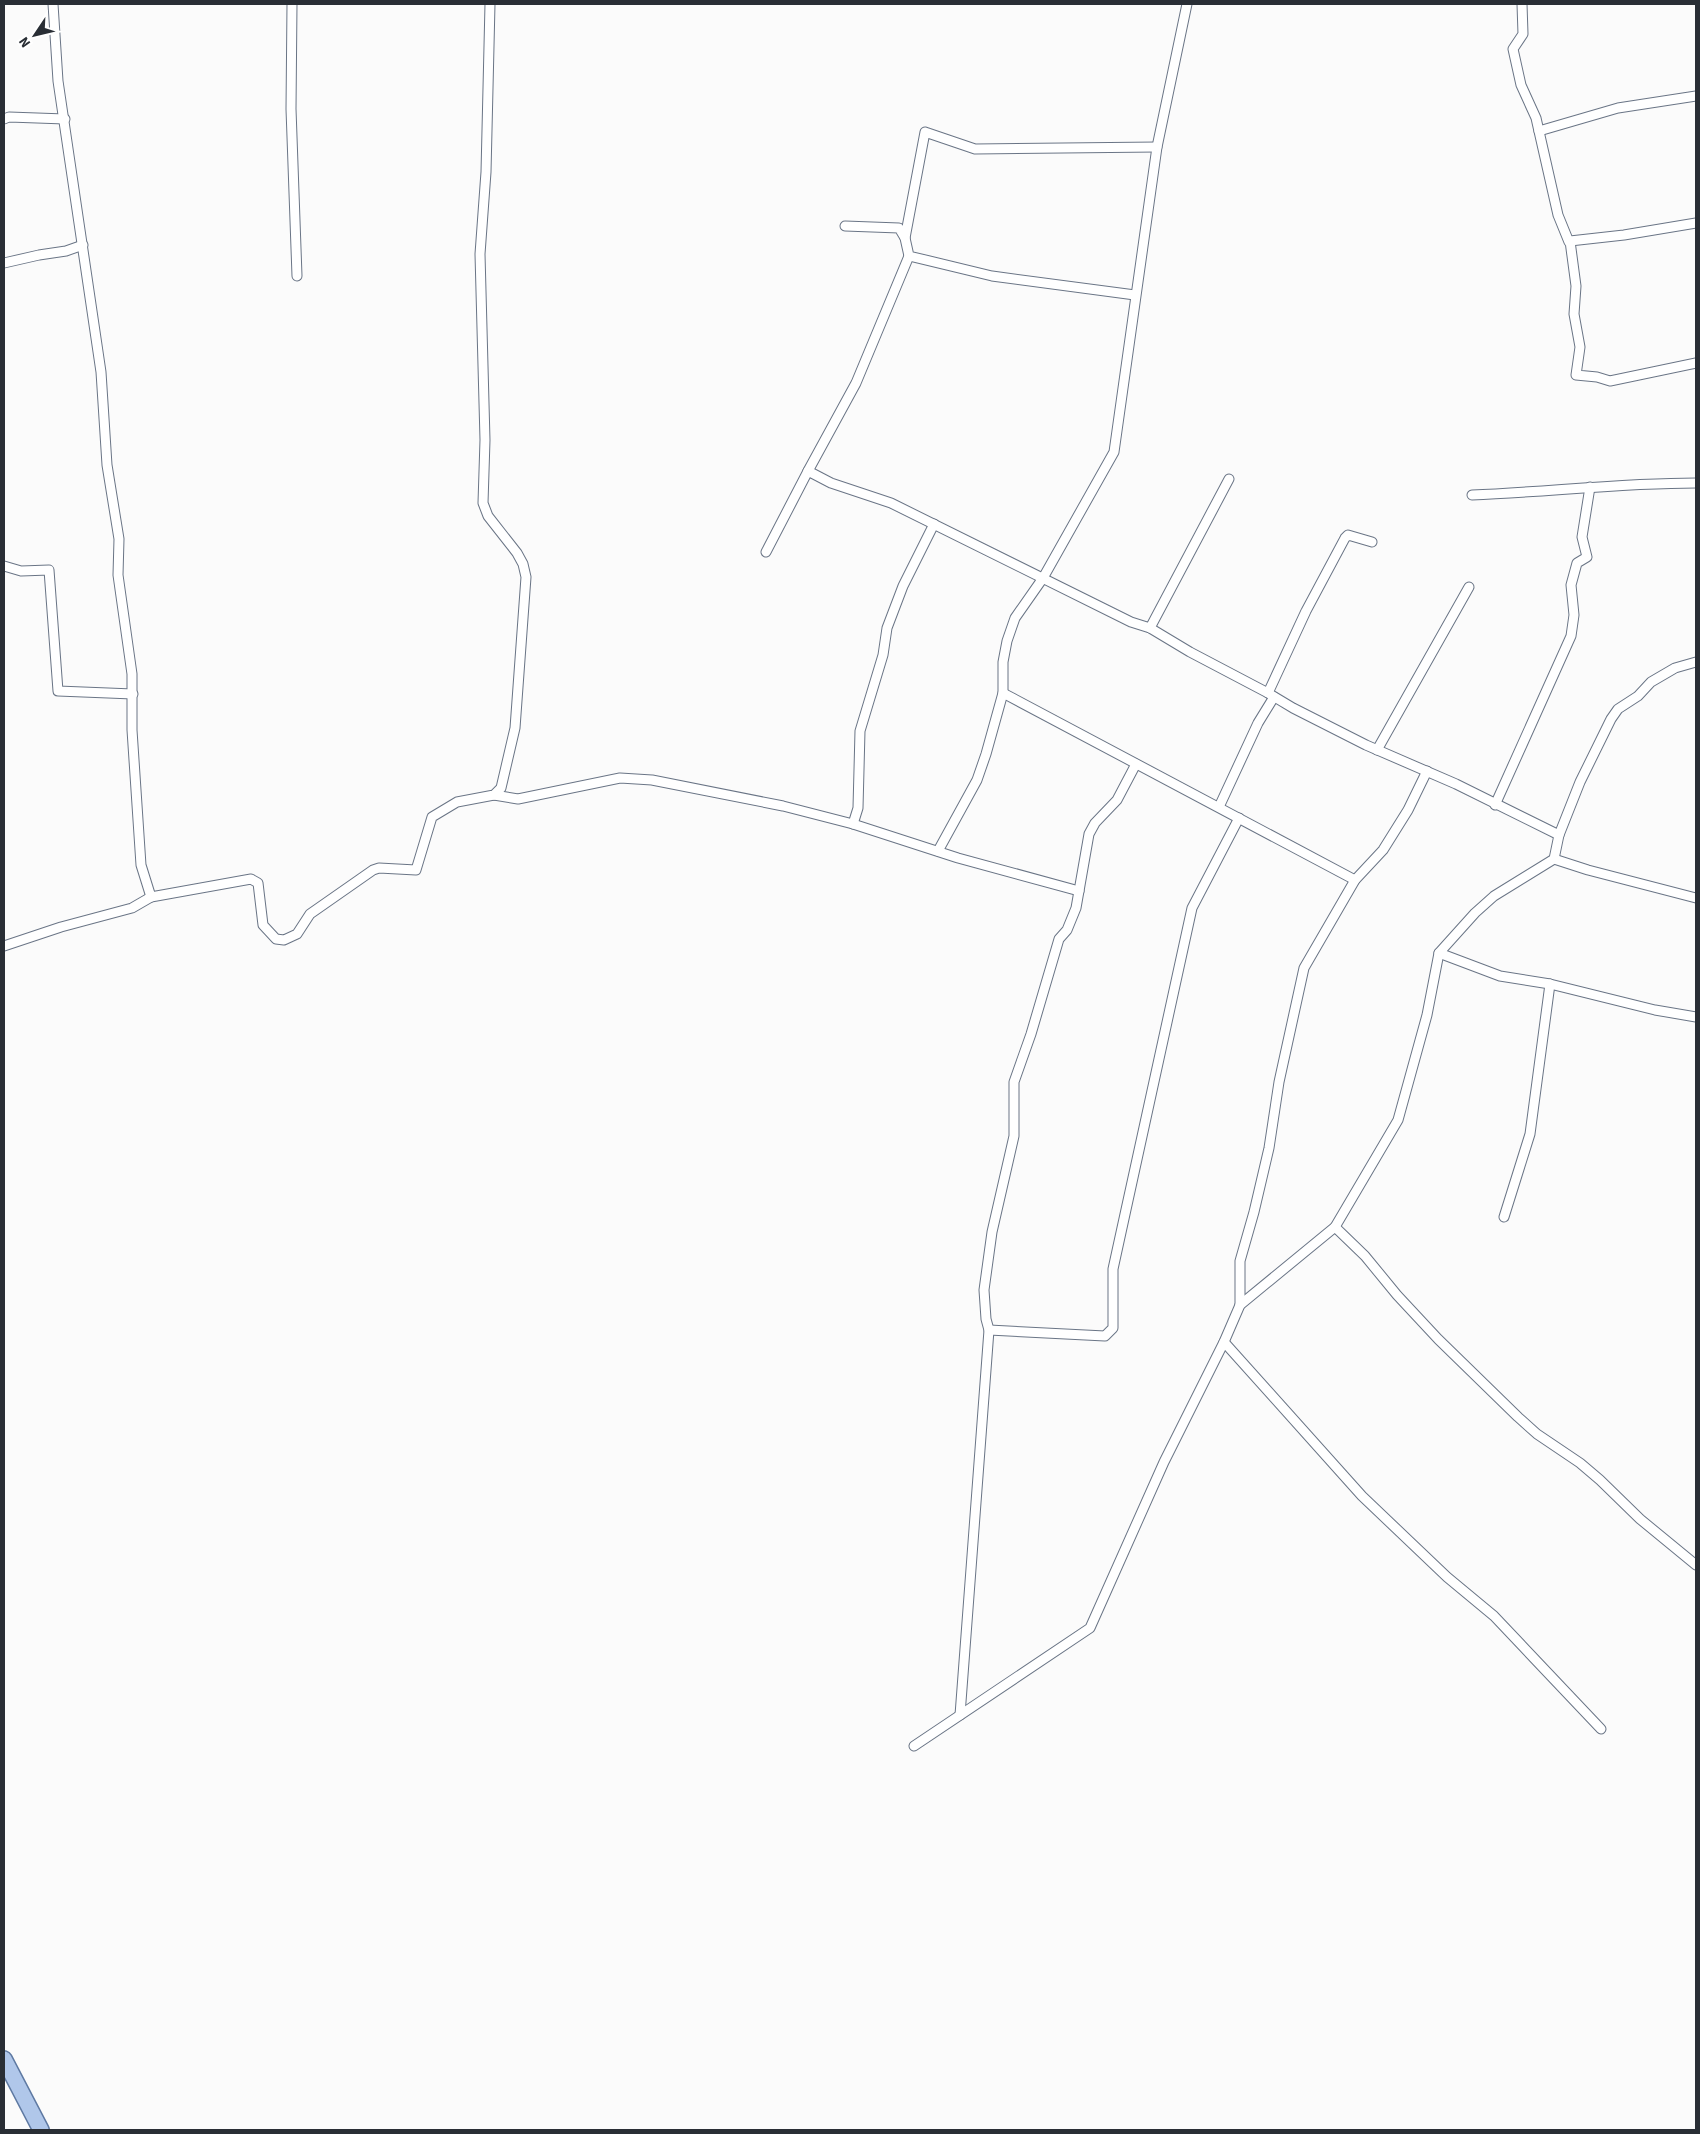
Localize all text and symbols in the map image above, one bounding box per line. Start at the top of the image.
north arrow [10,10,60,60]
text: N [14,32,36,51]

